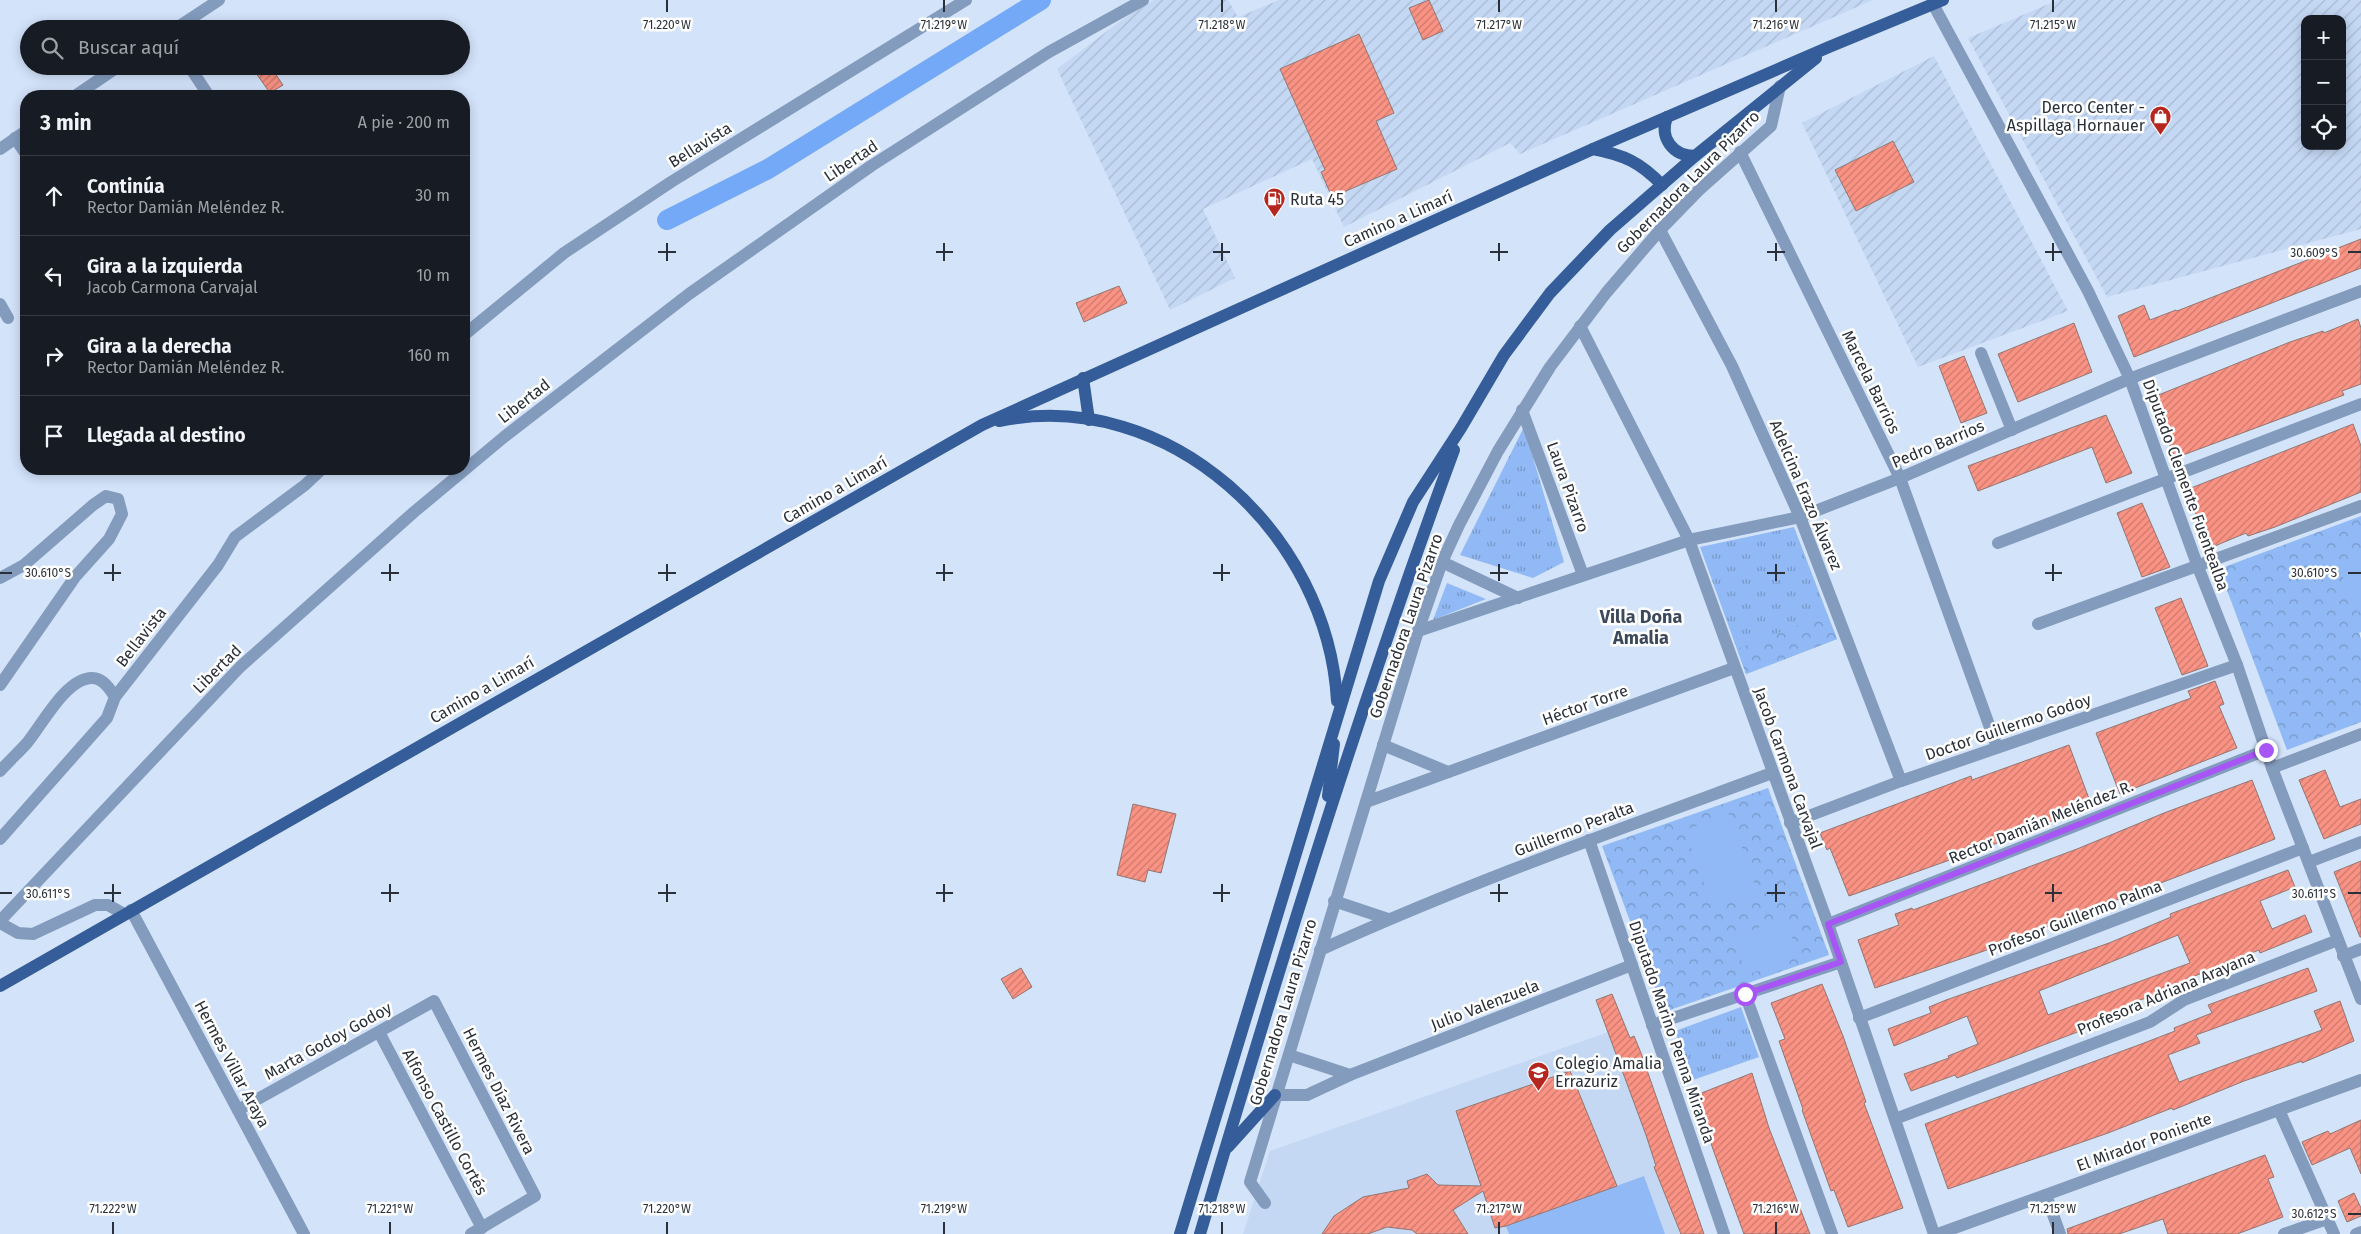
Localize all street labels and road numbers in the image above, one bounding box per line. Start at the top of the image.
street label: Gobernadora Laura Pizarro [1613,107,1763,257]
street label: Bellavista [665,118,735,172]
street label: Libertad [820,136,882,186]
street label: Camino a Limarí [1341,186,1456,252]
street label: Marcela Barrios [1838,327,1904,437]
street label: Libertad [494,375,554,427]
street label: Diputado Clemente Fuentealba [2139,377,2233,593]
street label: Pedro Barrios [1889,416,1987,472]
street label: Adelcina Erazo Álvarez [1766,417,1847,573]
street label: Laura Pizarro [1543,439,1593,535]
street label: Camino a Limarí [779,452,891,528]
street label: Gobernadora Laura Pizarro [1365,531,1447,721]
street label: Bellavista [112,603,170,671]
street label: Libertad [189,641,245,697]
street label: Camino a Limarí [426,652,538,728]
street label: Héctor Torre [1540,681,1630,729]
street label: Jacob Carmona Carvajal [1750,685,1826,852]
street label: Doctor Guillermo Godoy [1923,690,2094,764]
street label: Rector Damián Meléndez R. [1946,776,2136,868]
street label: Guillermo Peralta [1512,798,1636,860]
street label: Profesor Guillermo Palma [1985,876,2165,960]
street label: Gobernadora Laura Pizarro [1246,916,1320,1108]
street label: Diputado Marino Penna Miranda [1625,918,1719,1146]
street label: Profesora Adriana Arayana [2074,947,2258,1039]
street label: Julio Valenzuela [1428,976,1542,1034]
street label: Hermes Villar Araya [190,997,274,1131]
street label: Marta Godoy Godoy [261,998,395,1084]
street label: Hermes Díaz Rivera [459,1024,539,1158]
street label: Alfonso Castillo Cortés [398,1046,492,1198]
street label: El Mirador Poniente [2074,1109,2214,1175]

